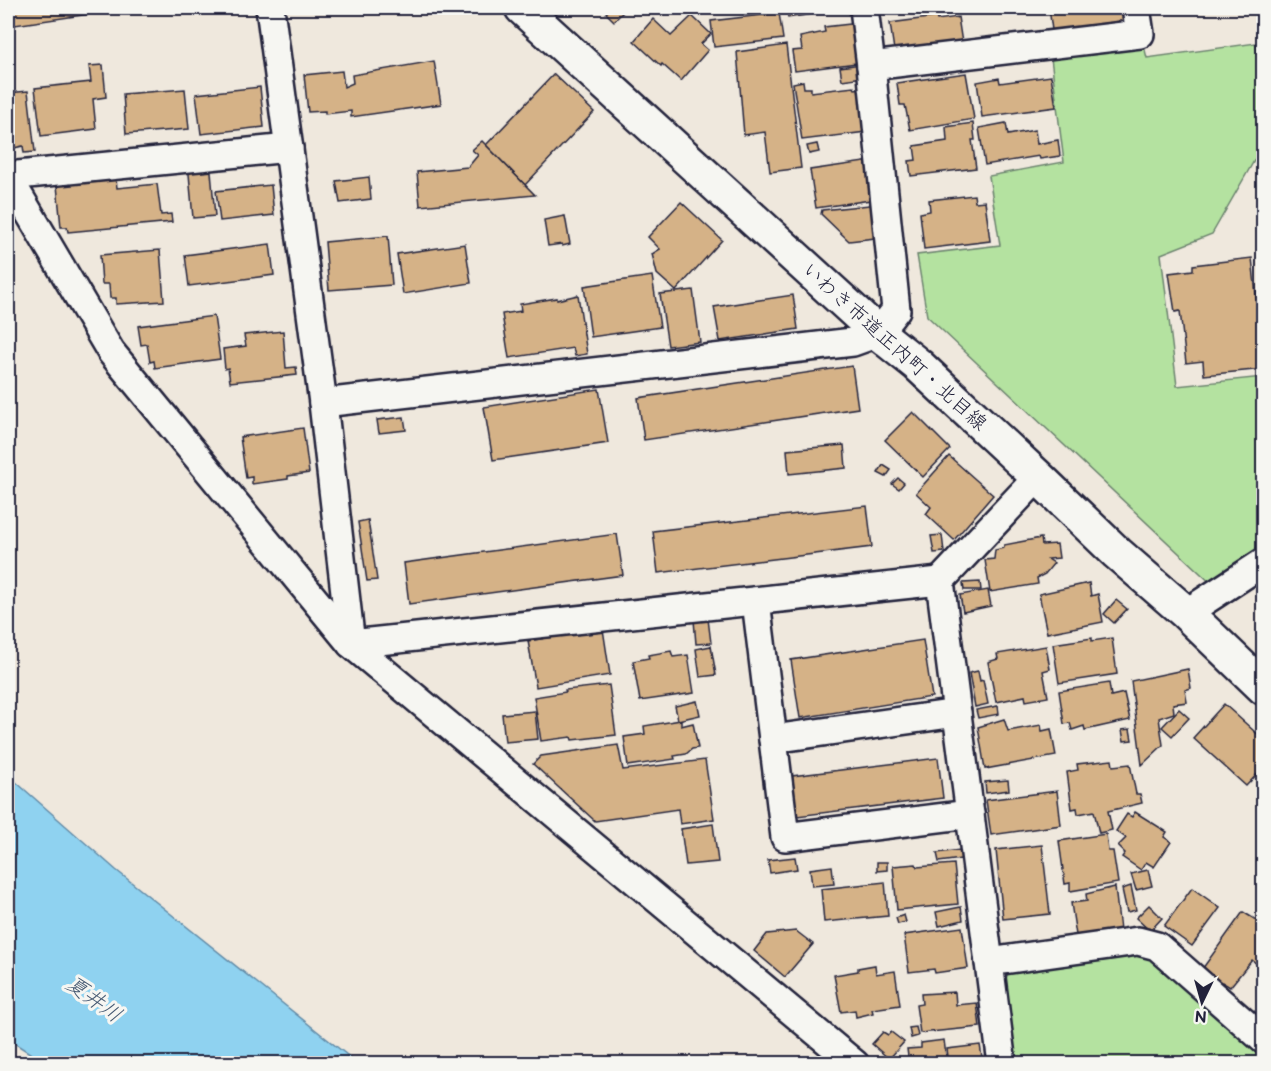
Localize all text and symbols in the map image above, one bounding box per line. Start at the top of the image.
street label: いわき市道正内町・北目線 [797,258,992,436]
water label: 夏井川 [61,971,127,1028]
north arrow [1172,972,1232,1032]
text: N [1194,1005,1208,1025]

